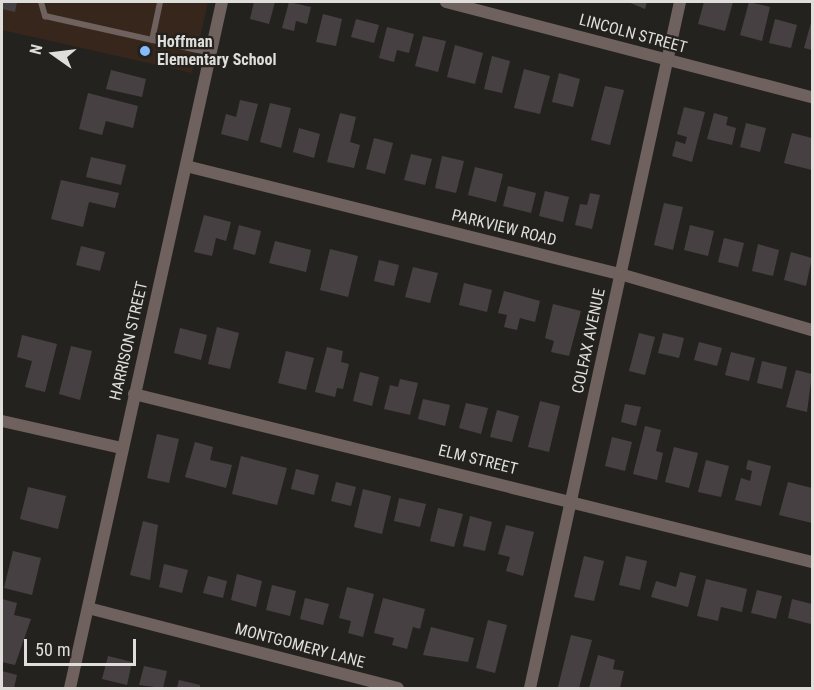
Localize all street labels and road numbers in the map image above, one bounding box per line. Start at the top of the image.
street label: LINCOLN STREET [577,10,689,58]
street label: PARKVIEW ROAD [450,206,558,250]
street label: HARRISON STREET [106,280,152,402]
street label: COLFAX AVENUE [569,287,609,395]
street label: ELM STREET [436,441,520,479]
street label: MONTGOMERY LANE [233,619,367,673]

